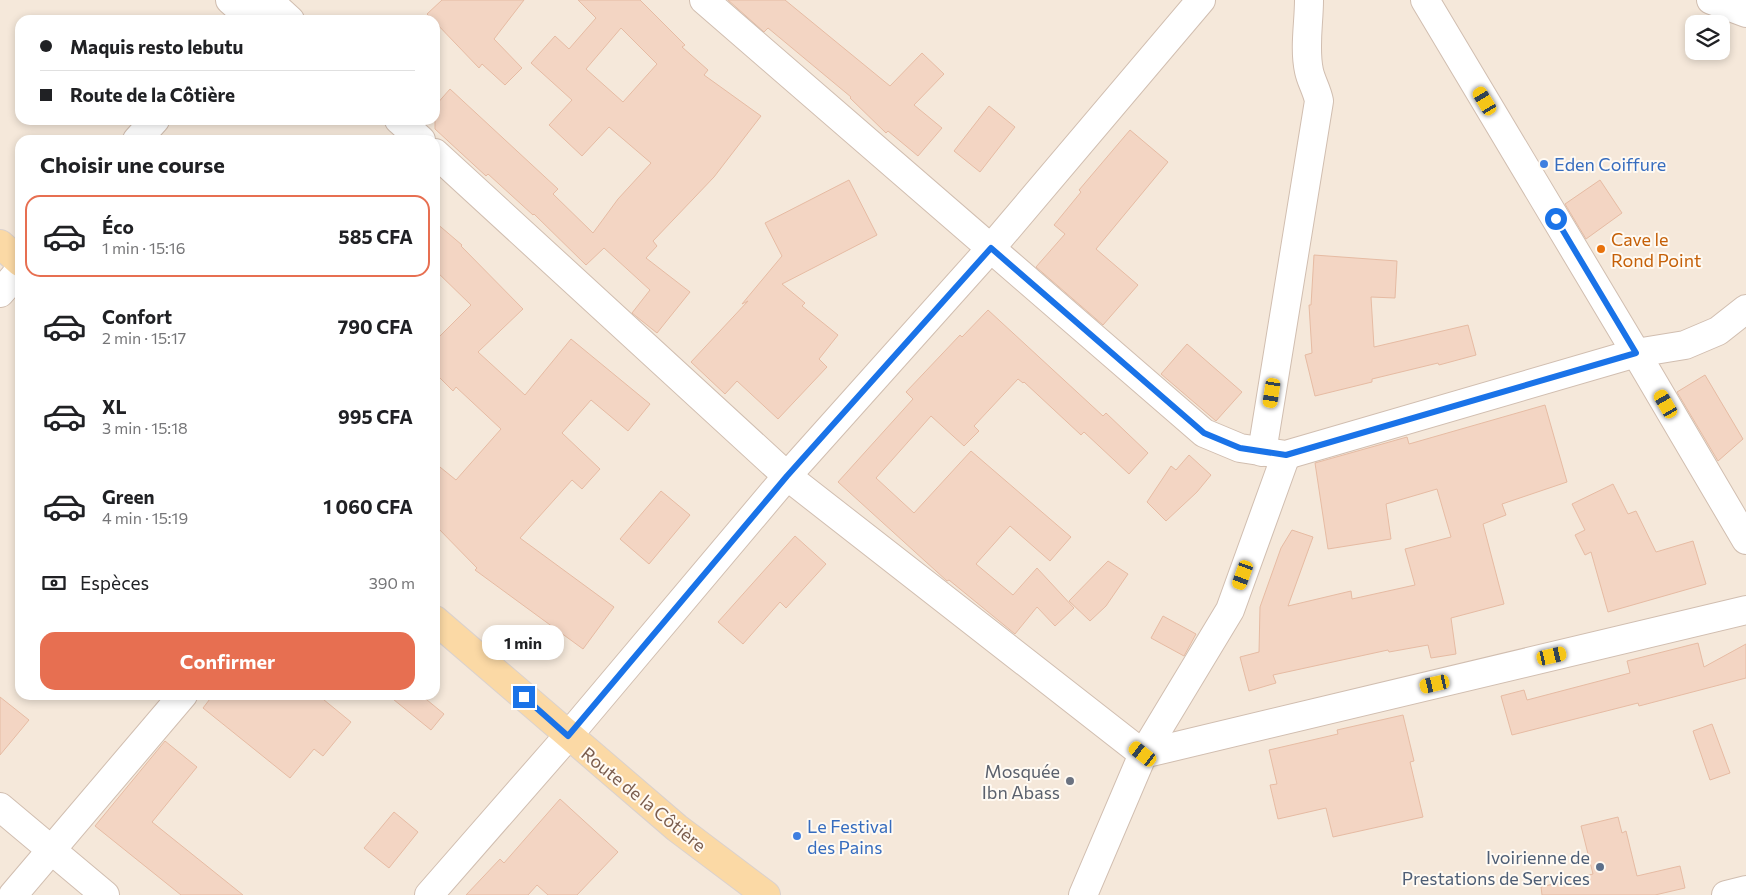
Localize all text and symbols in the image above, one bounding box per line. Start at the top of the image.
map controls [1685,15,1730,60]
button: layers [1685,15,1730,60]
text: Maquis resto lebutu [70,35,243,58]
text: Route de la Côtière [70,83,235,106]
car [1470,84,1499,118]
text: Choisir une course [40,151,225,178]
place label: Eden Coiffure [1554,153,1666,175]
marker: Eden Coiffure [1538,158,1550,170]
route start [1545,208,1567,230]
icon: car [42,214,87,259]
text: Éco [102,215,134,238]
text: 585 CFA [339,225,413,248]
place label: Cave le Rond Point [1611,228,1701,271]
text: 1 min · 15:16 [102,238,185,257]
marker: Cave le Rond Point [1595,243,1607,255]
icon: car [42,304,87,349]
text: Confort [102,305,172,328]
text: 790 CFA [338,315,413,338]
text: 2 min · 15:17 [102,328,186,347]
car [1262,377,1281,409]
car [1652,387,1679,421]
icon: car [42,394,87,439]
text: XL [102,395,127,418]
text: 995 CFA [338,405,413,428]
text: 3 min · 15:18 [102,418,188,437]
icon: car [42,484,87,529]
text: Green [102,485,154,508]
text: 1 060 CFA [323,495,413,518]
text: 4 min · 15:19 [102,508,188,527]
car [1230,558,1255,592]
icon: cash [40,569,68,597]
text: Espèces [80,571,149,594]
text: 390 m [369,573,415,592]
callout: 1 min [483,624,565,660]
button: Confirmer [40,632,415,690]
text: 1 min [504,633,542,652]
car [1535,645,1568,667]
car [1418,673,1451,695]
route end [513,686,535,708]
car [1126,739,1159,769]
street label: Route de la Côtière [577,742,711,856]
place label: Mosquée Ibn Abass [982,760,1060,803]
marker: Mosquée Ibn Abass [1064,775,1076,787]
place label: Le Festival des Pains [807,815,893,858]
marker: Le Festival des Pains [791,830,803,842]
place label: Ivoirienne de Prestations de Services [1402,846,1590,889]
marker: Ivoirienne de Prestations de Services [1594,861,1606,873]

